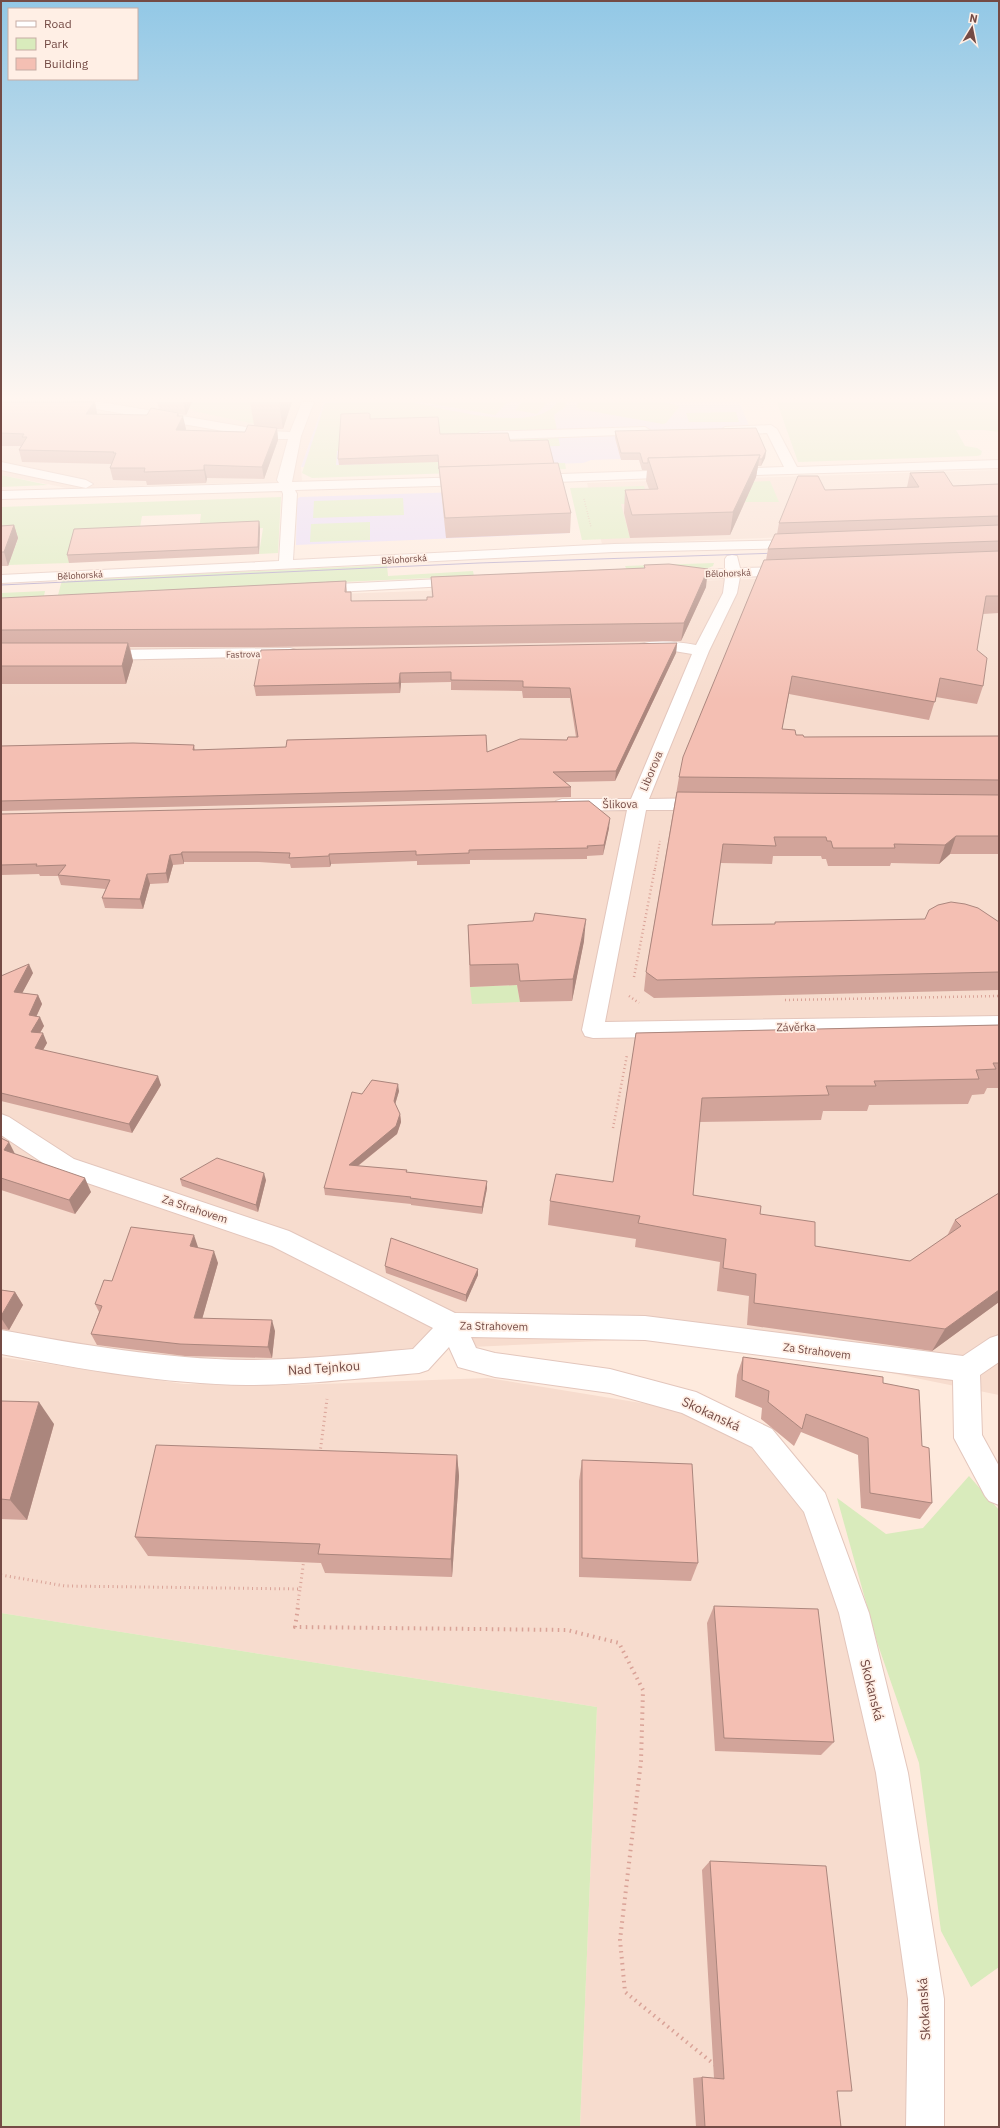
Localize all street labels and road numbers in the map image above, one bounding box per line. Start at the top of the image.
street label: Bělohorská [381,552,427,566]
street label: Bělohorská [705,567,751,579]
street label: Bělohorská [57,568,103,582]
street label: Fastrova [226,648,260,660]
street label: Liborova [636,749,666,793]
street label: Šlikova [602,797,638,811]
street label: Závěrka [776,1020,816,1034]
street label: Za Strahovem [160,1192,230,1226]
street label: Za Strahovem [460,1318,528,1334]
street label: Za Strahovem [782,1340,852,1362]
street label: Nad Tejnkou [287,1357,361,1379]
street label: Skokanská [679,1393,743,1435]
street label: Skokanská [856,1658,888,1722]
street label: Skokanská [914,1977,934,2041]

